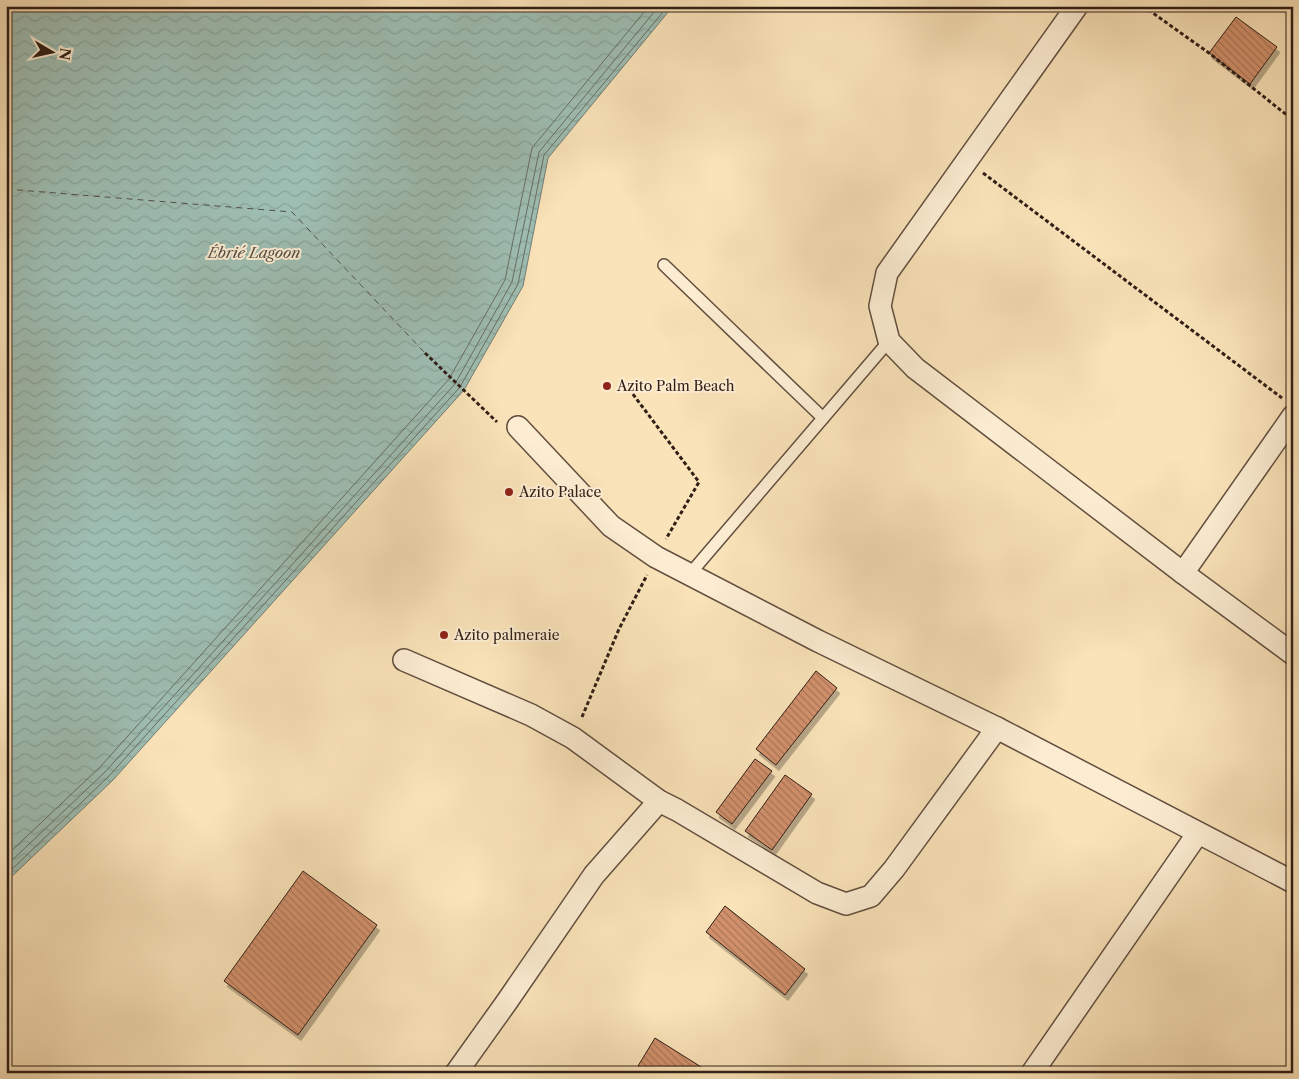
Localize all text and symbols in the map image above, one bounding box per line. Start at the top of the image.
north arrow [28,28,78,78]
text: N [55,47,75,61]
water label: Ébrié Lagoon [207,243,300,262]
place label: Azito Palm Beach [616,377,735,395]
marker: Azito Palm Beach [601,380,613,392]
place label: Azito Palace [518,483,601,501]
marker: Azito Palace [503,486,515,498]
place label: Azito palmeraie [453,626,560,644]
marker: Azito palmeraie [438,629,450,641]

